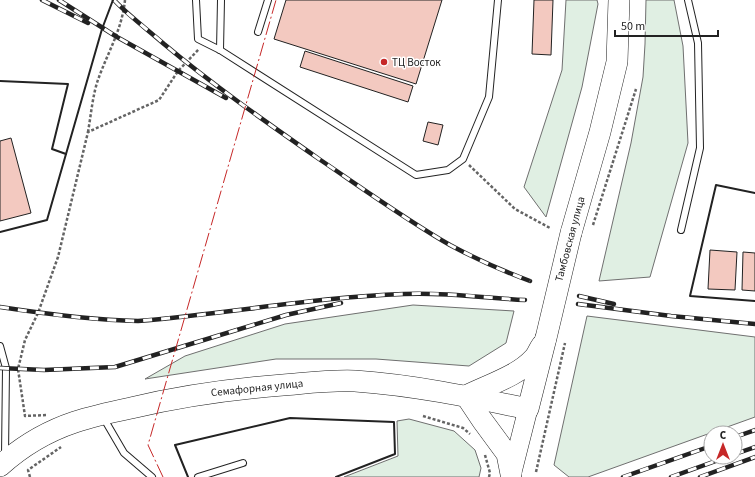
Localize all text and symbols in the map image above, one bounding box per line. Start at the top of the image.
scale bar [615,12,718,38]
text: 50 m [621,18,645,35]
place label: ТЦ Восток [392,55,441,70]
marker: ТЦ Восток [379,57,389,67]
street label: Тамбовская улица [551,195,589,283]
street label: Семафорная улица [210,376,304,400]
north arrow [703,425,743,465]
text: С [720,428,727,443]

